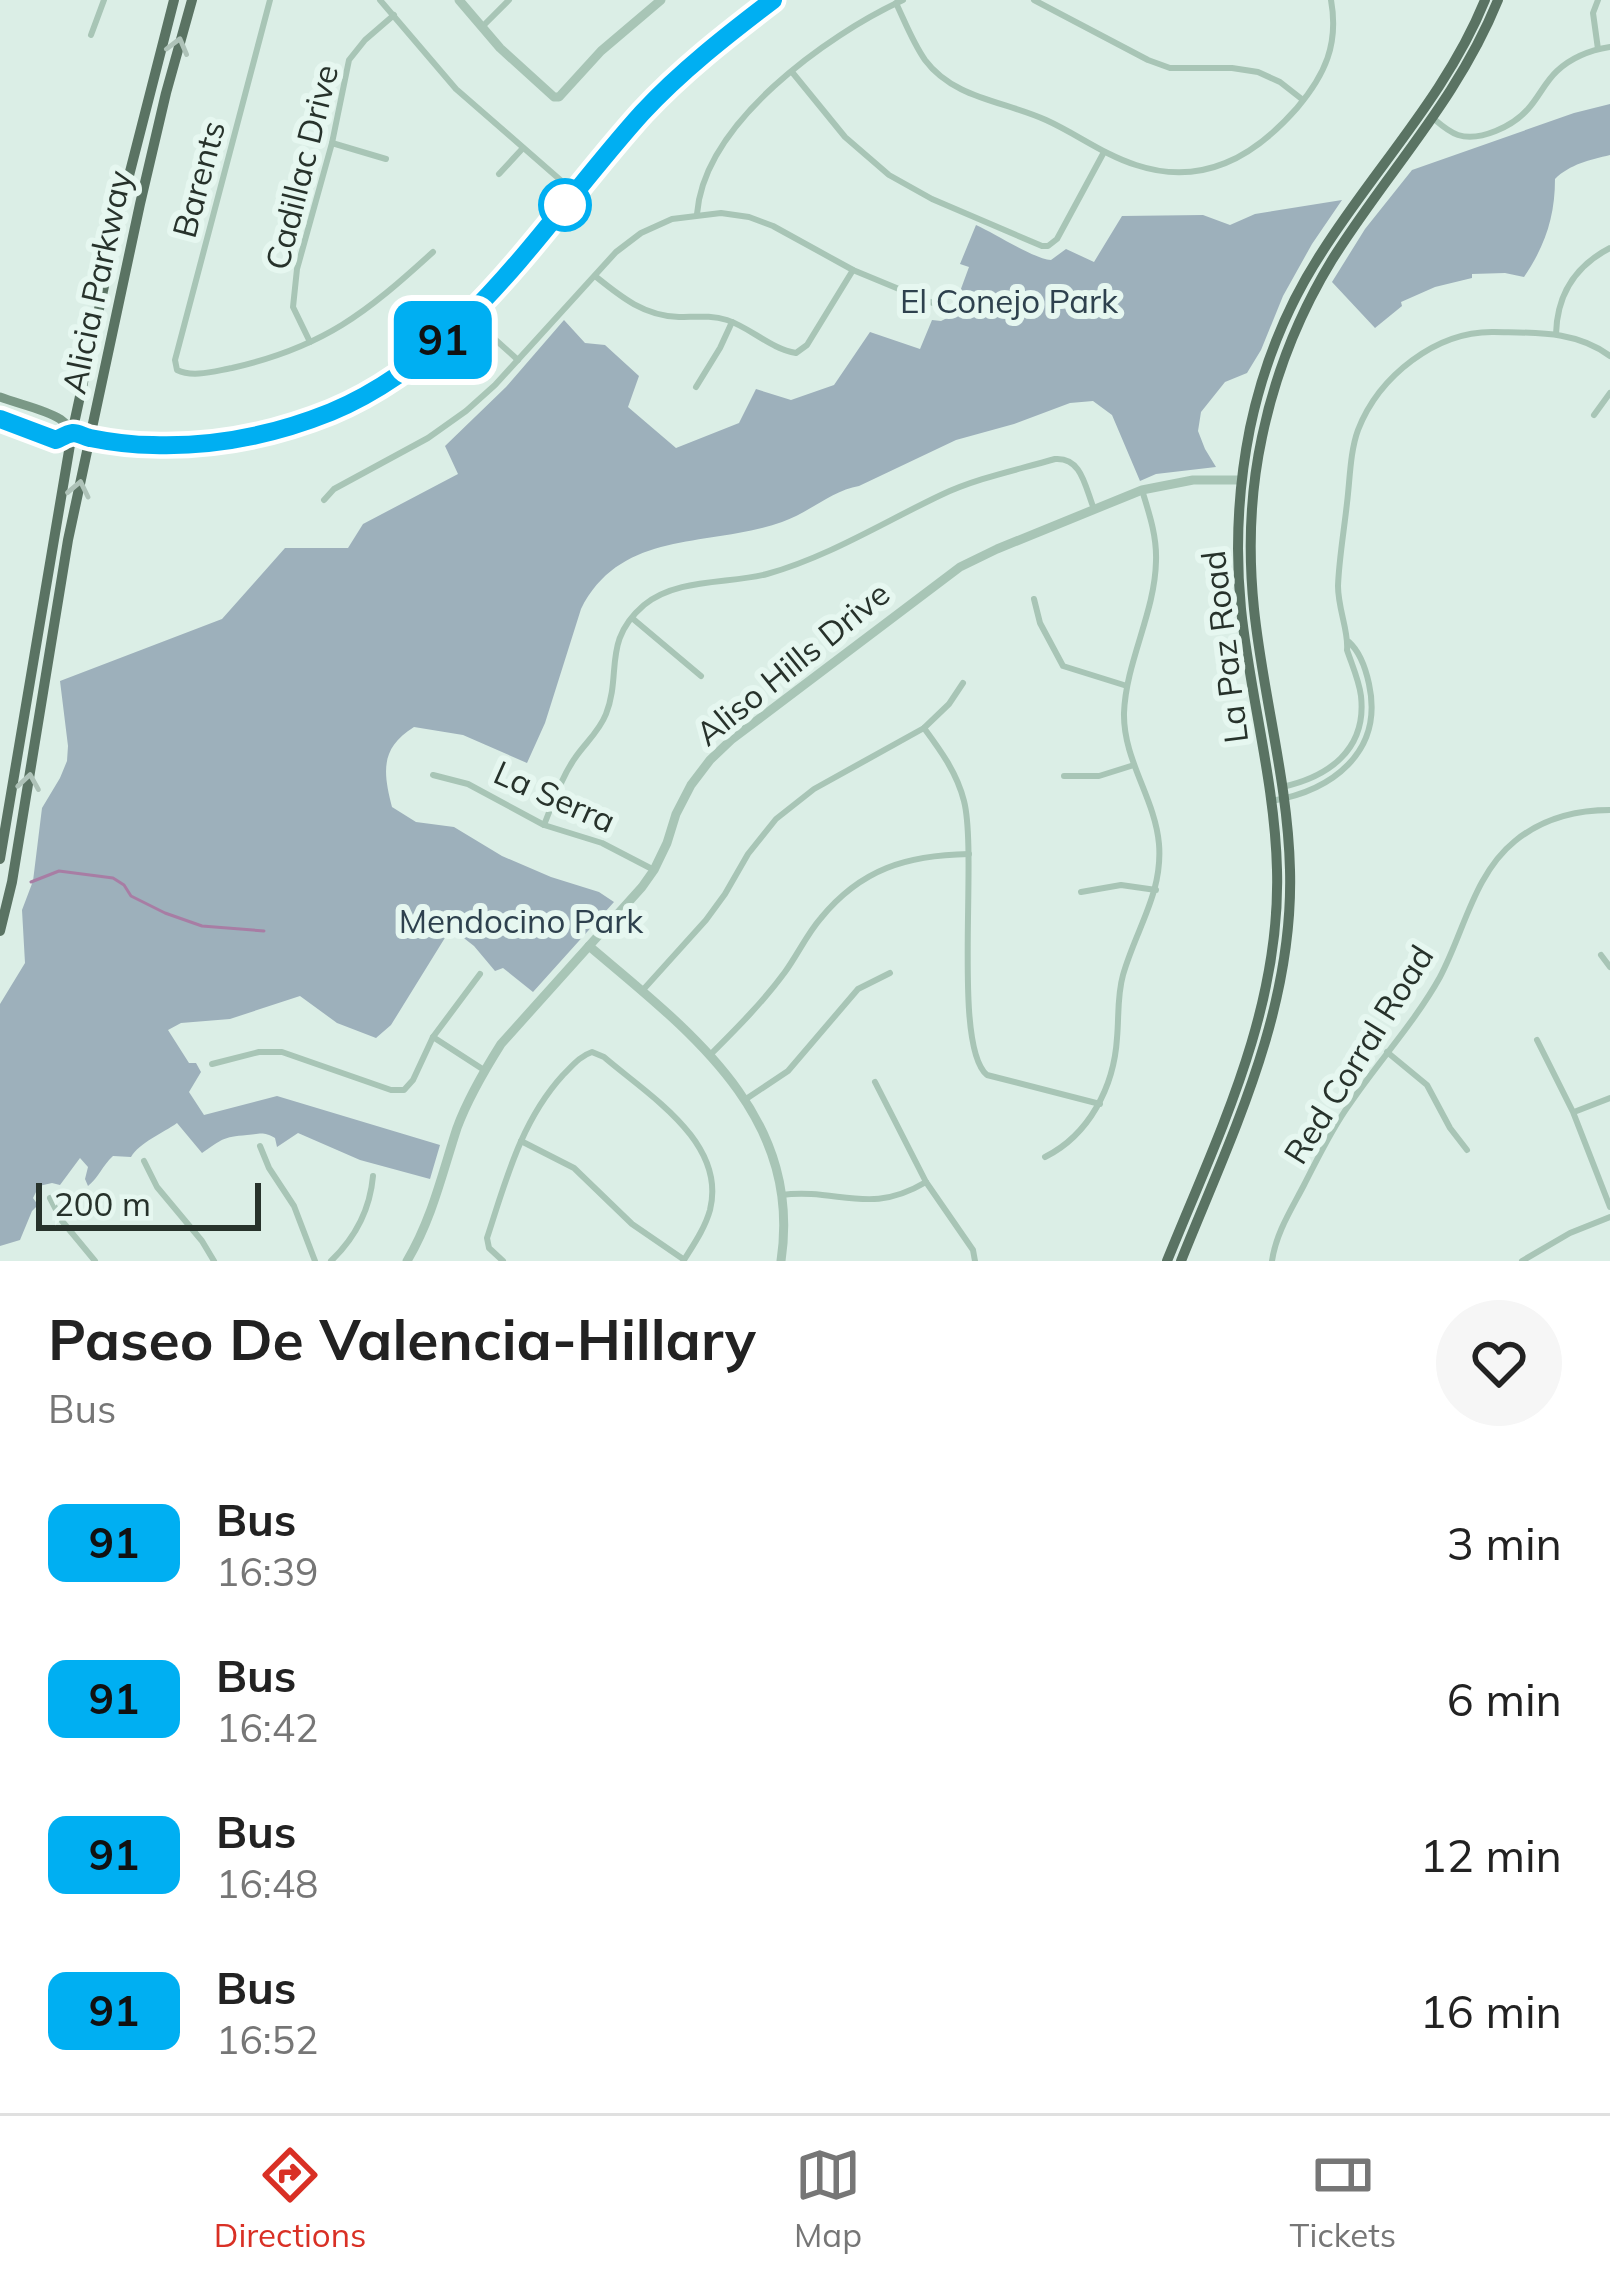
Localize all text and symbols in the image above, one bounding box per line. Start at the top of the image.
one-way arrow [163,37,188,57]
street label: Cadillac Drive [256,60,346,274]
street label: Barents [163,116,233,242]
street label: Alicia Parkway [52,166,140,397]
unlabelled marker [540,180,590,230]
park label: El Conejo Park [900,280,1119,321]
line badge: 91 [389,301,497,379]
text: 91 [418,313,468,366]
one-way arrow [66,480,91,500]
street label: La Paz Road [1192,548,1256,746]
street label: Aliso Hills Drive [687,572,897,754]
street label: La Serra [488,751,622,841]
one-way arrow [15,772,40,792]
park label: Mendocino Park [399,900,644,941]
street label: Red Corral Road [1274,937,1442,1171]
scale bar [36,1177,261,1230]
text: 200 m [54,1183,151,1224]
button: heart [1436,1300,1562,1426]
text: Paseo De Valencia-Hillary [48,1303,756,1374]
text: Bus [48,1384,116,1433]
text: Bus [216,1491,296,1547]
text: 3 min [1447,1515,1562,1571]
text: 91 [89,1516,139,1569]
text: 16:39 [216,1547,319,1596]
text: Bus [216,1647,296,1703]
text: 6 min [1447,1671,1562,1727]
text: 91 [89,1672,139,1725]
text: 16:42 [216,1703,319,1752]
text: Bus [216,1803,296,1859]
text: 12 min [1420,1827,1562,1883]
text: 91 [89,1828,139,1881]
text: 16:48 [216,1859,319,1908]
text: Bus [216,1959,296,2015]
text: 16 min [1420,1983,1562,2039]
text: 91 [89,1984,139,2037]
text: 16:52 [216,2015,319,2064]
tab: Directions [214,2142,366,2255]
tab: Map [794,2142,862,2255]
tab: Tickets [1290,2142,1396,2255]

